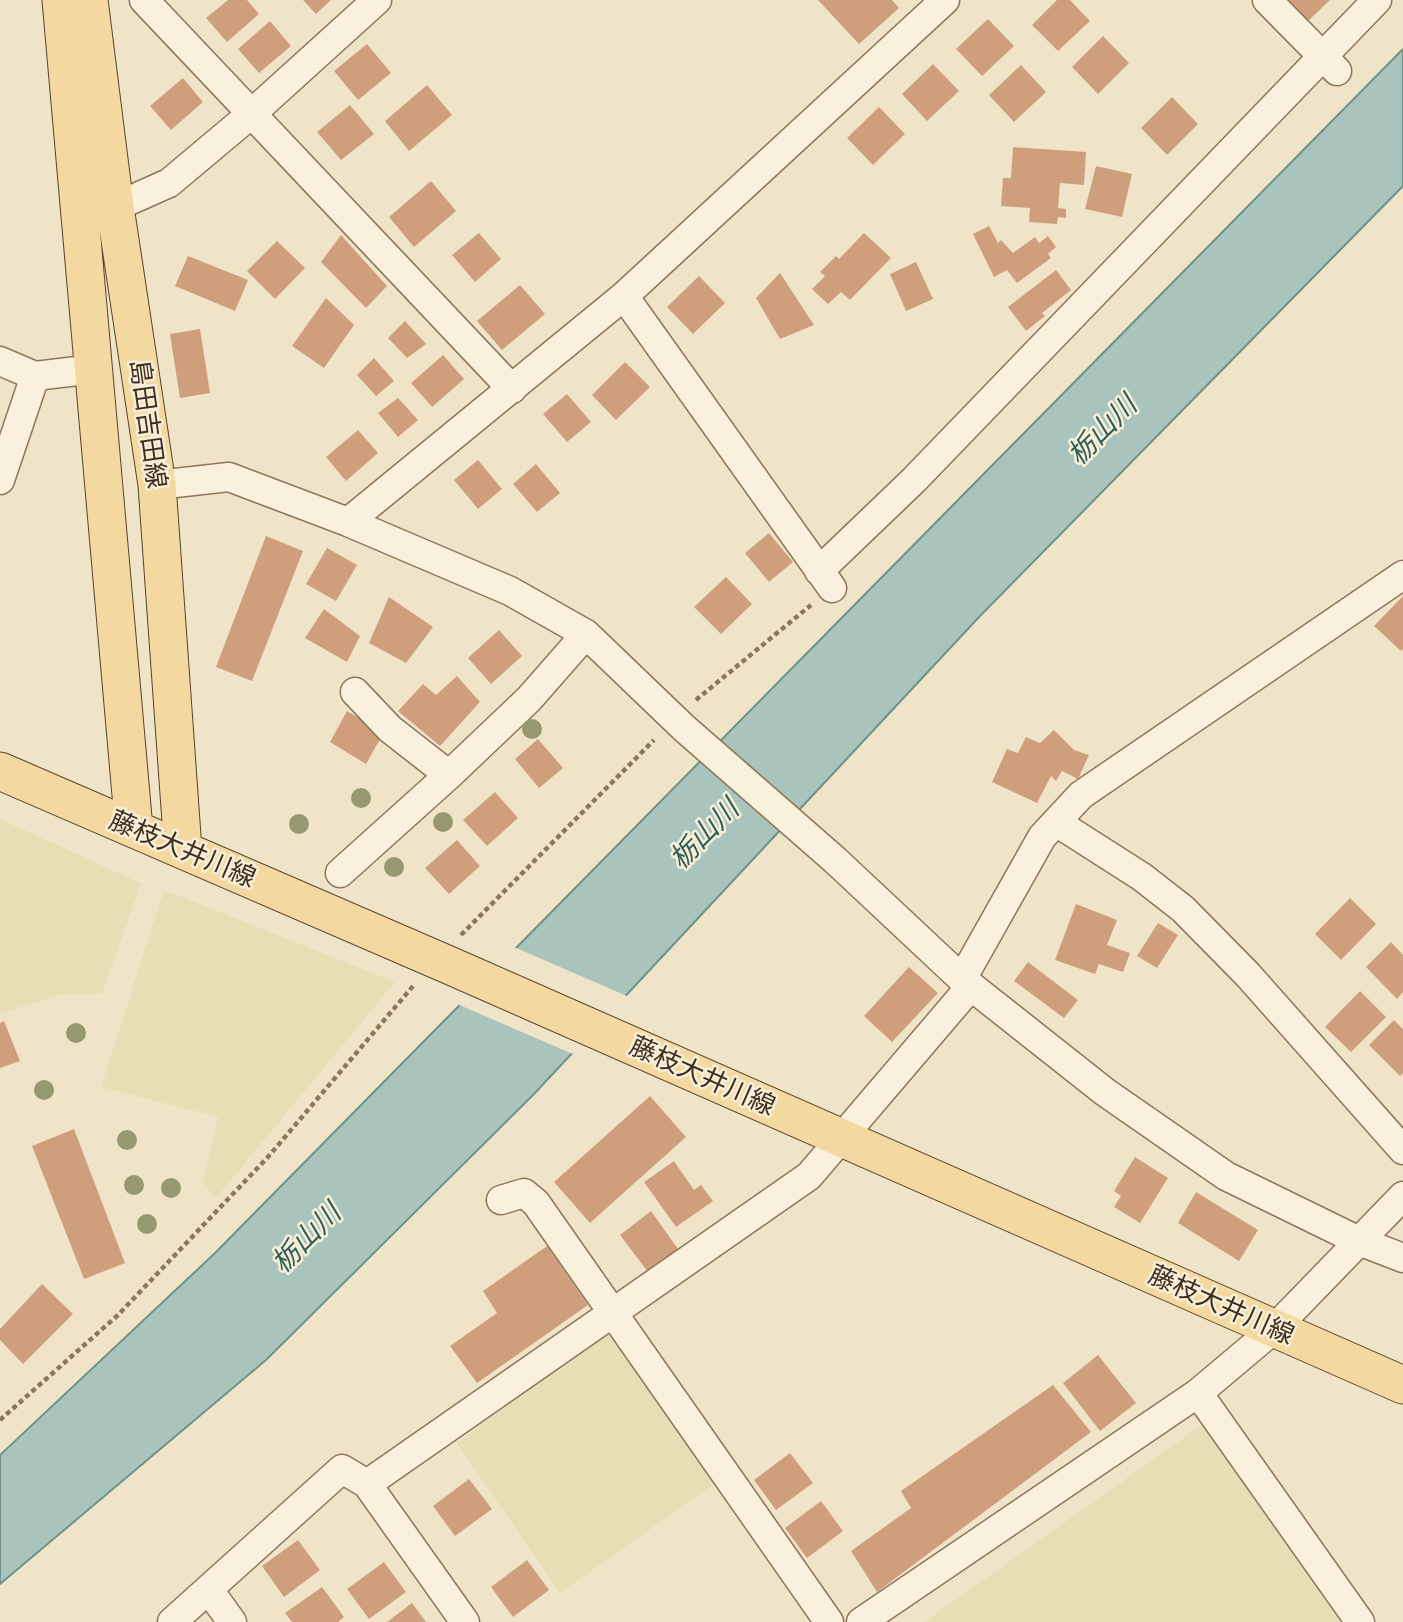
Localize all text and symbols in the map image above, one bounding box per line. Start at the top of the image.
street label: 島田吉田線 [123,357,171,491]
water label: 栃山川 [1061,389,1145,473]
water label: 栃山川 [663,793,747,877]
street label: 藤枝大井川線 [104,805,260,895]
street label: 藤枝大井川線 [624,1031,780,1123]
water label: 栃山川 [265,1197,349,1281]
street label: 藤枝大井川線 [1143,1260,1299,1352]

